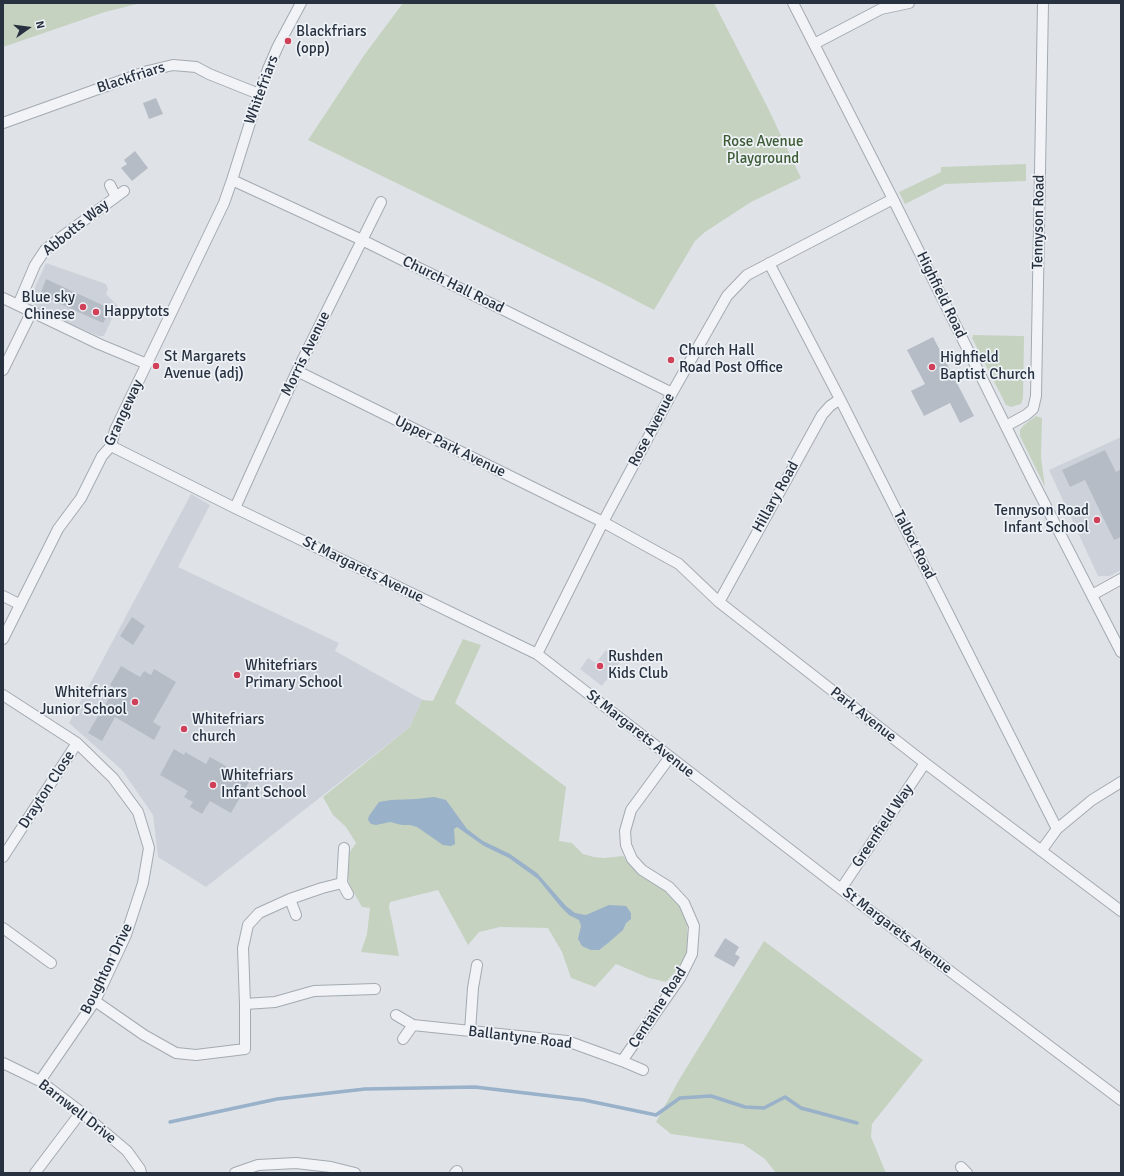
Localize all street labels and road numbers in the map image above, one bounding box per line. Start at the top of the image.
street label: Whitefriars [241,53,283,127]
street label: Blackfriars [95,59,167,97]
street label: Tennyson Road [1029,174,1049,270]
street label: Abbotts Way [39,196,113,260]
street label: Highfield Road [912,249,970,341]
street label: Church Hall Road [399,253,507,317]
street label: Morris Avenue [278,309,334,399]
street label: Grangeway [101,377,147,449]
street label: Rose Avenue [625,390,679,470]
street label: Upper Park Avenue [392,412,508,482]
street label: Hillary Road [749,458,803,536]
street label: Talbot Road [889,508,939,582]
street label: St Margarets Avenue [300,533,426,607]
street label: Park Avenue [826,684,900,746]
street label: St Margarets Avenue [582,686,698,782]
street label: Drayton Close [15,748,79,832]
street label: Greenfield Way [849,781,917,871]
street label: St Margarets Avenue [839,884,955,978]
street label: Boughton Drive [77,921,137,1017]
street label: Centaine Road [625,964,691,1052]
street label: Ballantyne Road [467,1023,573,1053]
street label: Barnwell Drive [35,1076,119,1148]

